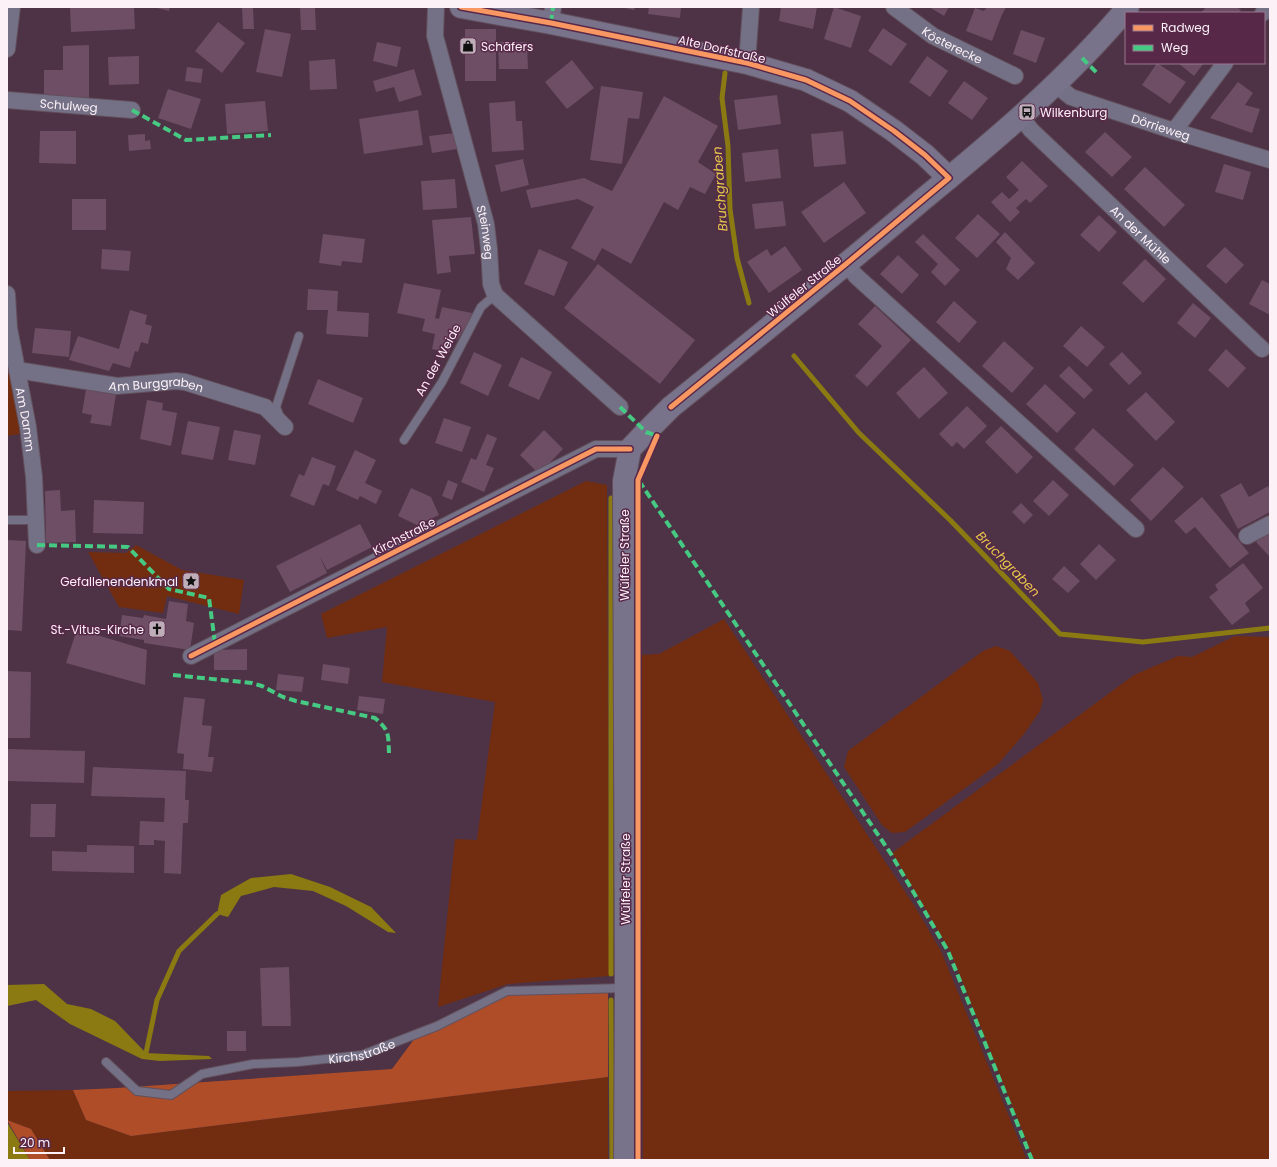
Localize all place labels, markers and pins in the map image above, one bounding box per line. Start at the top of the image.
shop icon: Schäfers [458,36,478,56]
place label: Schäfers [481,38,533,55]
bus stop icon: Wilkenburg [1017,102,1037,122]
place label: Wilkenburg [1040,104,1107,121]
place icon: Gefallenendenkmal [181,571,201,591]
place label: Gefallenendenkmal [60,573,178,590]
church icon: St.-Vitus-Kirche [147,619,167,639]
place label: St.-Vitus-Kirche [50,621,144,638]

